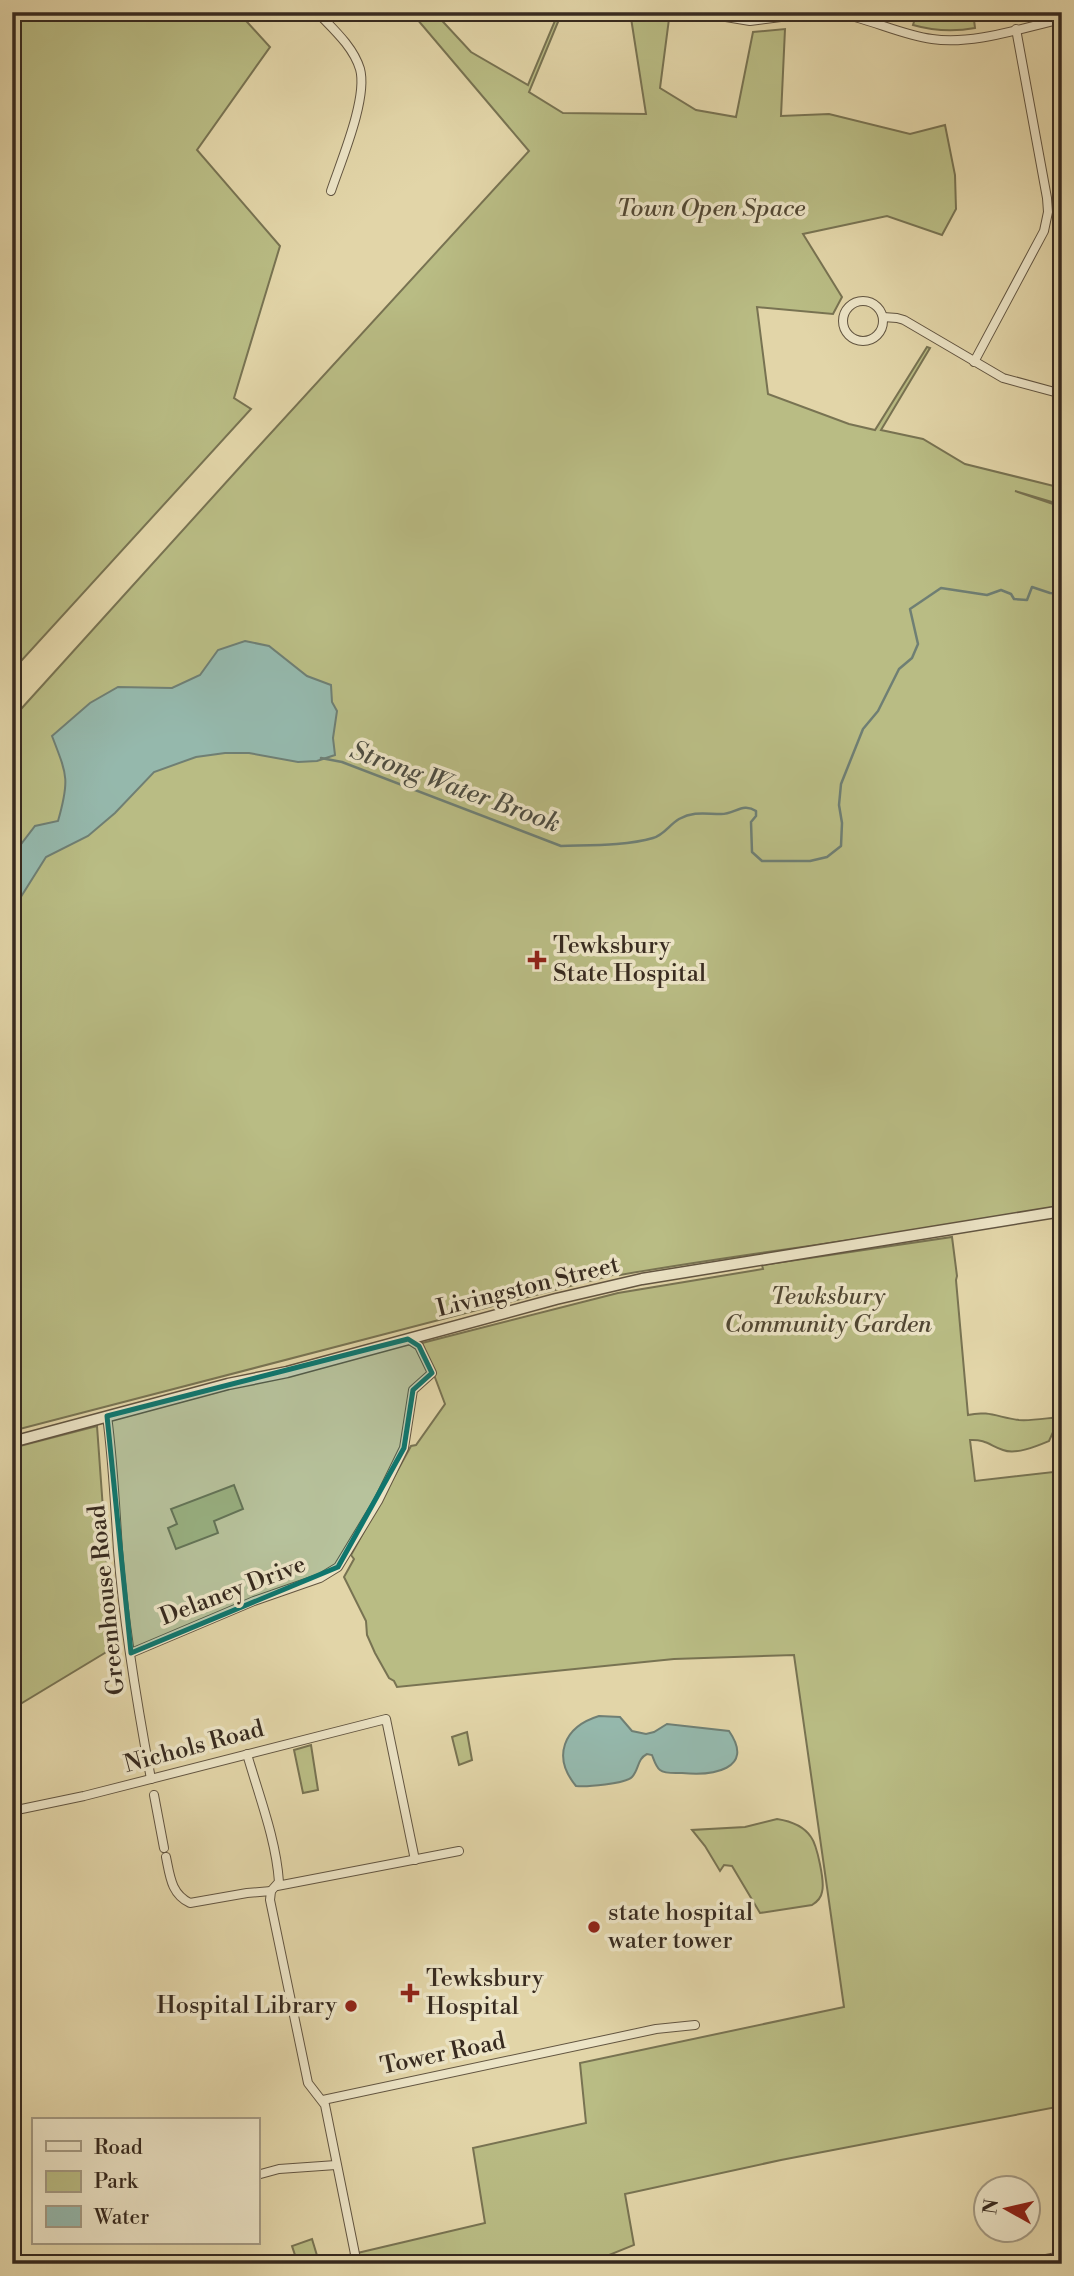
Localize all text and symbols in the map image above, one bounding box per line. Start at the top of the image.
park label: Town Open Space [617,194,805,224]
water label: Strong Water Brook [346,734,564,840]
place label: Tewksbury State Hospital [553,931,706,989]
marker: Tewksbury State Hospital [527,950,547,970]
street label: Livingston Street [434,1250,623,1324]
park label: Tewksbury Community Garden [724,1282,932,1340]
street label: Greenhouse Road [82,1503,132,1697]
street label: Delaney Drive [156,1549,310,1633]
street label: Nichols Road [121,1714,268,1780]
place label: state hospital water tower [607,1898,753,1956]
marker: state hospital water tower [586,1919,602,1935]
place label: Tewksbury Hospital [426,1964,544,2022]
marker: Tewksbury Hospital [400,1983,420,2003]
place label: Hospital Library [156,1991,337,2021]
marker: Hospital Library [343,1998,359,2014]
street label: Tower Road [378,2026,509,2082]
legend [32,2118,259,2244]
text: Road [94,2135,143,2161]
text: Park [94,2169,139,2195]
north arrow [972,2174,1042,2244]
text: N [978,2198,1004,2216]
text: Water [93,2205,149,2231]

